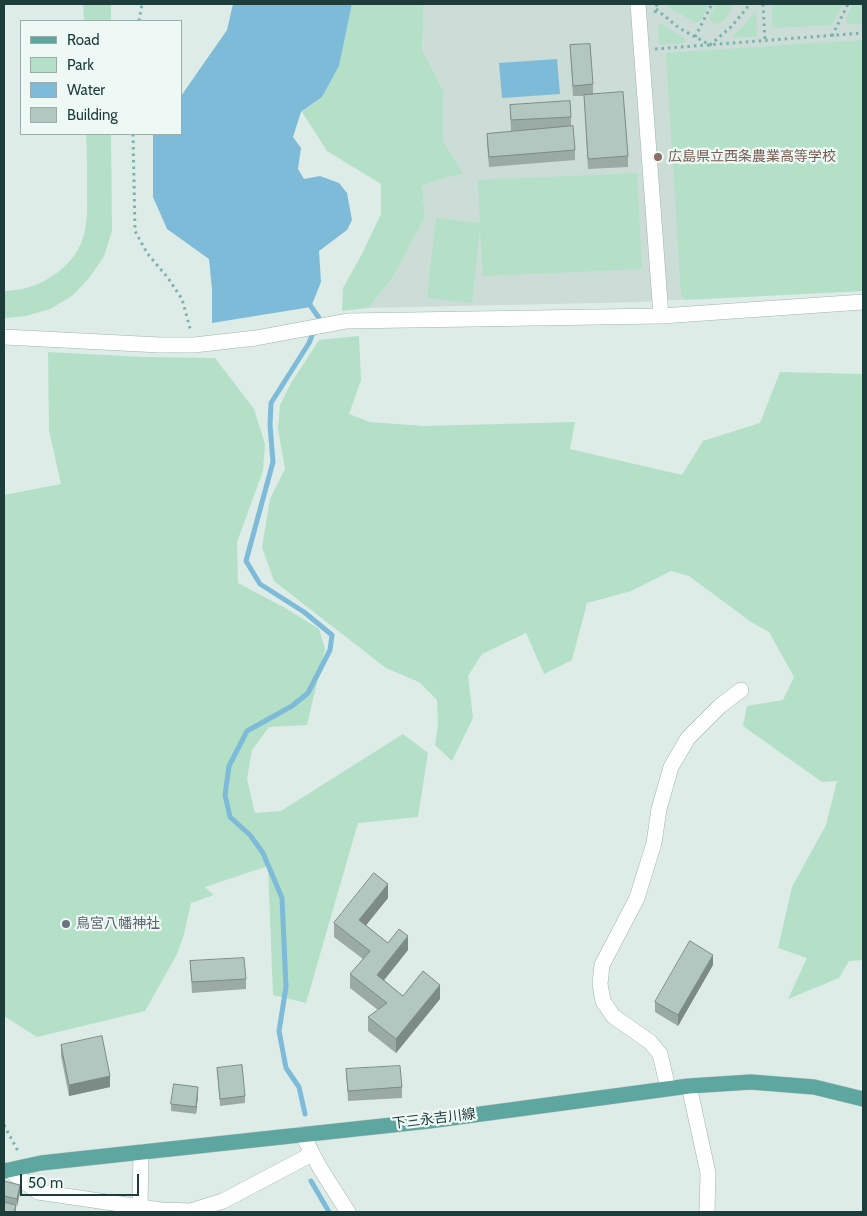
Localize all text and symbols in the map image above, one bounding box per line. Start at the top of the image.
legend [20,20,182,135]
text: Road [67,31,100,49]
text: Park [67,56,94,74]
text: Water [67,81,105,99]
text: Building [67,106,118,124]
place label: 広島県立西条農業高等学校 [668,149,836,165]
marker: 広島県立西条農業高等学校 [652,151,664,163]
place label: 鳥宮八幡神社 [76,916,160,932]
marker: 鳥宮八幡神社 [60,918,72,930]
street label: 下三永吉川線 [391,1106,477,1132]
scale bar [22,1164,141,1196]
text: 50 m [28,1174,63,1192]

